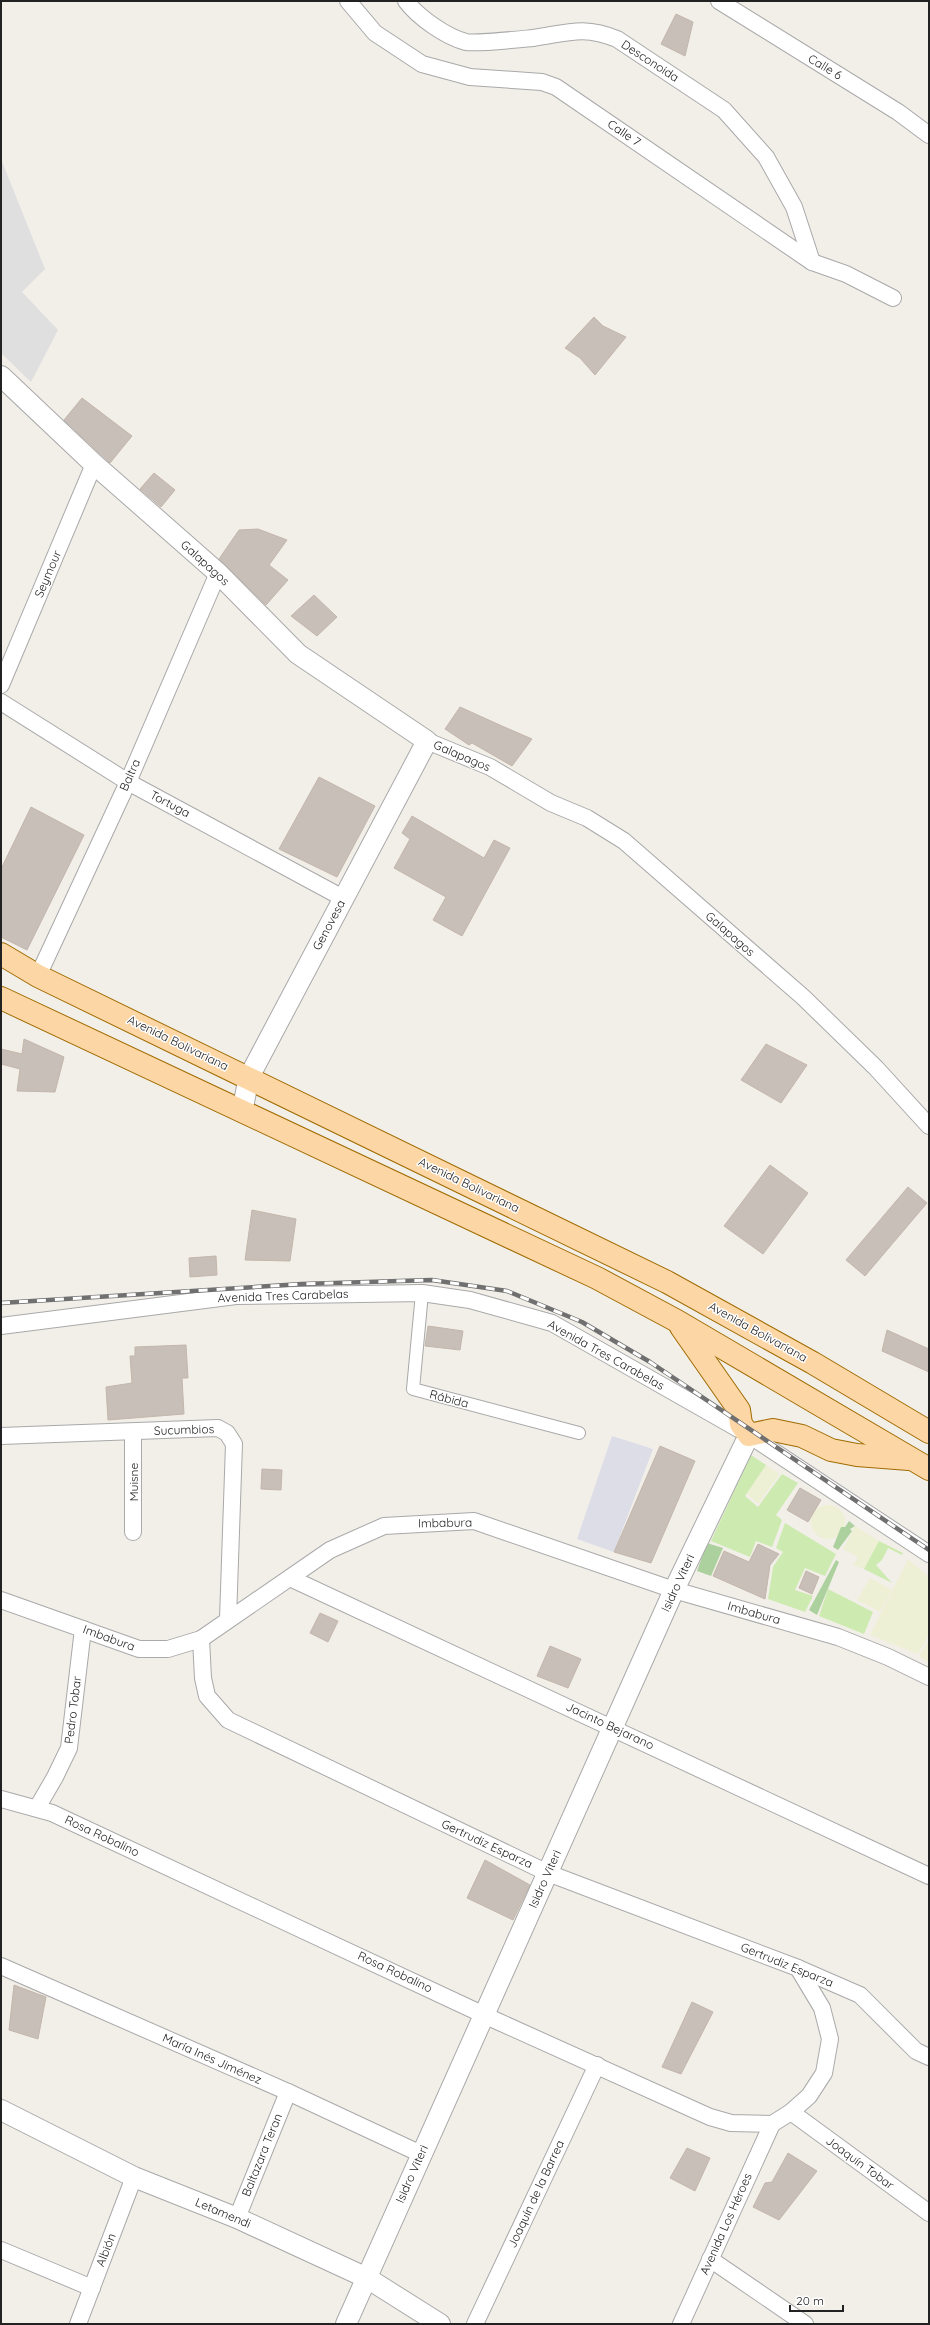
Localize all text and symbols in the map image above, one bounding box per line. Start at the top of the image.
street label: Desconoida [619,36,682,85]
street label: Calle 6 [806,51,845,83]
street label: Calle 7 [605,116,644,149]
street label: Galapagos [178,537,233,589]
street label: Seymour [31,548,64,600]
street label: Galapagos [431,737,493,774]
street label: Baltra [116,756,143,793]
street label: Tortuga [148,787,193,820]
street label: Genovesa [309,897,348,953]
street label: Galapagos [703,908,758,959]
street label: Avenida Bolivariana [125,1012,231,1074]
street label: Avenida Bolivariana [416,1154,522,1216]
street label: Avenida Tres Carabelas [217,1286,349,1305]
street label: Avenida Bolivariana [706,1298,810,1365]
street label: Avenida Tres Carabelas [545,1316,667,1393]
street label: Rábida [428,1386,470,1411]
street label: Sucumbios [154,1421,215,1438]
street label: Muisne [126,1462,141,1501]
street label: Imbabura [418,1515,472,1530]
street label: Isidro Viteri [658,1552,697,1614]
street label: Imbabura [726,1598,782,1627]
street label: Imbabura [81,1621,137,1654]
street label: Pedro Tobar [61,1675,84,1745]
street label: Jacinto Bejarano [564,1699,657,1753]
street label: Rosa Robalino [62,1812,142,1859]
street label: Gertrudiz Esparza [439,1816,535,1871]
street label: Isidro Viteri [525,1847,564,1910]
street label: Gertrudiz Esparza [739,1939,836,1990]
street label: Rosa Robalino [355,1948,435,1995]
street label: María Inés Jiménez [160,2030,264,2087]
street label: Baltazara Teran [238,2111,285,2199]
street label: Joaquín Tobar [823,2133,898,2193]
street label: Joaquín de la Barrea [504,2138,567,2250]
street label: Isidro Viteri [392,2142,431,2205]
street label: Avenida Los Héroes [696,2170,755,2277]
street label: Letamendi [193,2194,253,2231]
street label: Albión [92,2231,119,2269]
scale bar [790,2287,843,2313]
text: 20 m [796,2293,824,2308]

